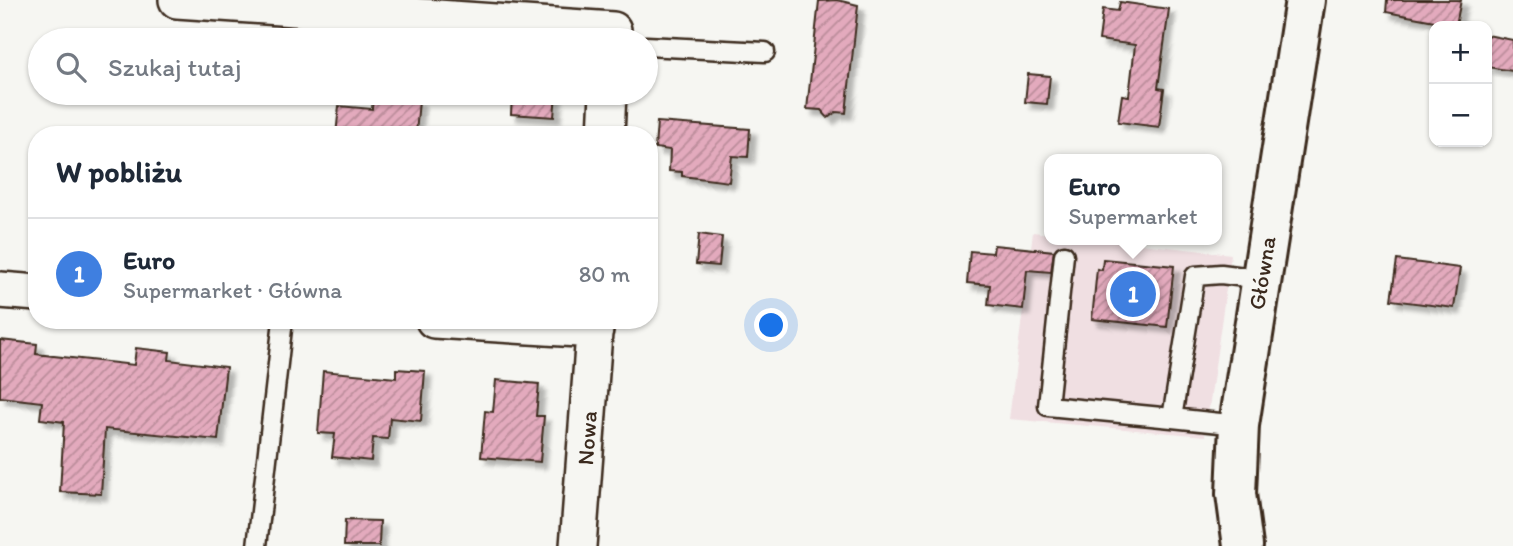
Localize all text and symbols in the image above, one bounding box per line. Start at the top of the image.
map controls [1429,21,1492,147]
button: + [1429,21,1492,84]
search box [28,28,658,105]
icon: search [52,48,90,86]
text: Szukaj tutaj [108,51,241,83]
button: − [1429,84,1492,147]
text: W pobliżu [56,153,182,190]
popup [1044,154,1222,245]
text: Euro [1068,170,1121,202]
text: Supermarket [1068,202,1198,230]
street label: Główna [1242,234,1282,312]
text: Euro [123,244,175,276]
text: 1 [74,260,84,288]
text: 80 m [579,260,630,288]
pin: 1 [1110,268,1156,320]
text: Supermarket · Główna [123,276,342,304]
your location [754,308,788,342]
street label: Nowa [571,410,603,466]

